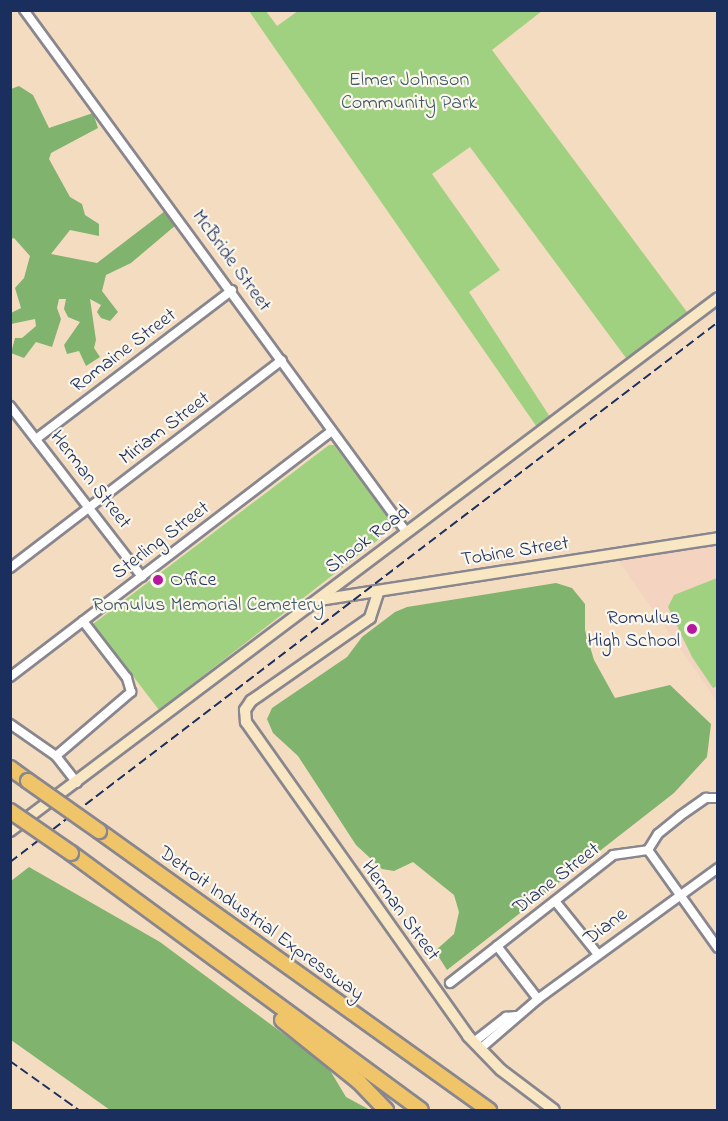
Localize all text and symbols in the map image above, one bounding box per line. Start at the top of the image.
park label: Elmer Johnson Community Park [341,68,477,115]
street label: McBride Street [186,205,276,317]
street label: Romaine Street [67,304,181,398]
street label: Miriam Street [115,387,215,471]
street label: Herman Street [44,426,136,534]
street label: Sterling Street [107,497,215,585]
street label: Shook Road [321,500,415,580]
street label: Tobine Street [459,532,571,572]
place label: Office [170,568,216,592]
marker: Office [151,573,165,587]
park label: Romulus Memorial Cemetery [92,593,324,617]
place label: Romulus High School [587,606,680,653]
marker: Romulus High School [685,622,699,636]
street label: Diane Street [509,838,605,920]
street label: Detroit Industrial Expressway [154,841,368,1007]
street label: Herman Street [356,856,444,966]
street label: Diane [580,903,632,951]

